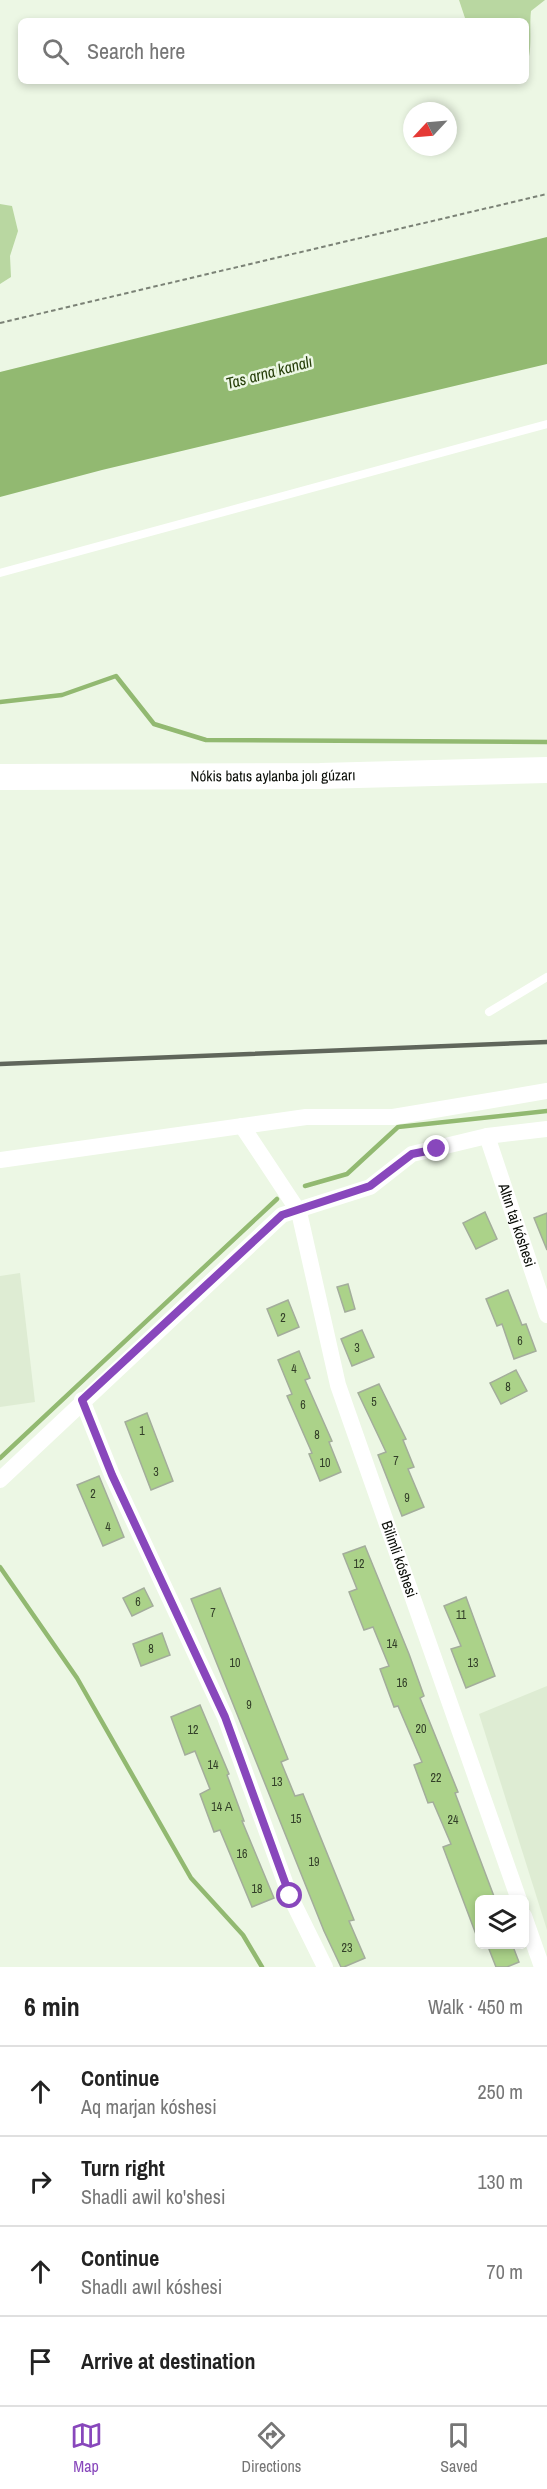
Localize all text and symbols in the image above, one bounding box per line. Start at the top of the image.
search box [18,18,529,84]
icon: search [39,35,72,68]
text: Search here [87,36,185,66]
north arrow [403,102,457,156]
water label: Tas arna kanalı [223,350,315,394]
street label: Nókis batıs aylanba jolı gúzarı [191,764,356,786]
route end [423,1135,449,1161]
street label: Altın taj kóshesi [493,1179,541,1270]
house number: 2 [280,1310,286,1326]
house number: 6 [517,1333,523,1349]
house number: 3 [354,1340,360,1356]
house number: 4 [291,1361,297,1377]
house number: 8 [505,1379,511,1395]
house number: 5 [371,1394,377,1410]
house number: 6 [300,1397,306,1413]
house number: 1 [139,1423,145,1439]
house number: 8 [314,1427,320,1443]
house number: 7 [393,1453,399,1469]
house number: 10 [320,1455,330,1471]
house number: 3 [153,1464,159,1480]
house number: 2 [90,1486,96,1502]
house number: 9 [404,1490,410,1506]
street label: Bilimli kóshesi [376,1518,423,1600]
house number: 4 [105,1519,111,1535]
house number: 12 [354,1556,364,1572]
house number: 6 [135,1594,141,1610]
house number: 7 [210,1605,216,1621]
house number: 11 [456,1607,467,1623]
house number: 14 [387,1636,398,1652]
house number: 8 [148,1641,154,1657]
house number: 10 [230,1655,240,1671]
house number: 13 [468,1655,478,1671]
house number: 16 [397,1675,407,1691]
house number: 9 [246,1697,252,1713]
house number: 20 [416,1721,426,1737]
house number: 12 [188,1722,198,1738]
house number: 14 [208,1757,219,1773]
house number: 22 [431,1770,441,1786]
house number: 13 [272,1774,282,1790]
house number: 14 А [211,1799,233,1815]
house number: 15 [291,1811,302,1827]
house number: 24 [448,1812,459,1828]
house number: 16 [237,1846,247,1862]
house number: 19 [309,1854,319,1870]
house number: 18 [252,1881,262,1897]
route start [276,1882,302,1908]
map controls [475,1895,529,1949]
button: layers [475,1895,529,1949]
house number: 23 [342,1940,352,1956]
text: 6 min [24,1989,80,2024]
text: Walk · 450 m [428,1993,523,2020]
text: Continue [81,2063,159,2093]
icon: ahead [24,2075,57,2108]
text: 250 m [477,2078,523,2105]
text: Aq marjan kóshesi [81,2093,217,2120]
text: Turn right [81,2153,165,2183]
icon: right [24,2165,57,2198]
text: 130 m [477,2168,523,2195]
text: Shadli awil ko'shesi [81,2183,225,2210]
text: Continue [81,2243,159,2273]
icon: ahead [24,2255,57,2288]
text: 70 m [487,2258,523,2285]
text: Shadlı awıl kóshesi [81,2273,222,2300]
icon: arrive [24,2345,57,2378]
text: Arrive at destination [81,2346,255,2376]
tab: Map [70,2419,103,2477]
tab: Directions [242,2419,301,2477]
tab: Saved [440,2419,478,2477]

